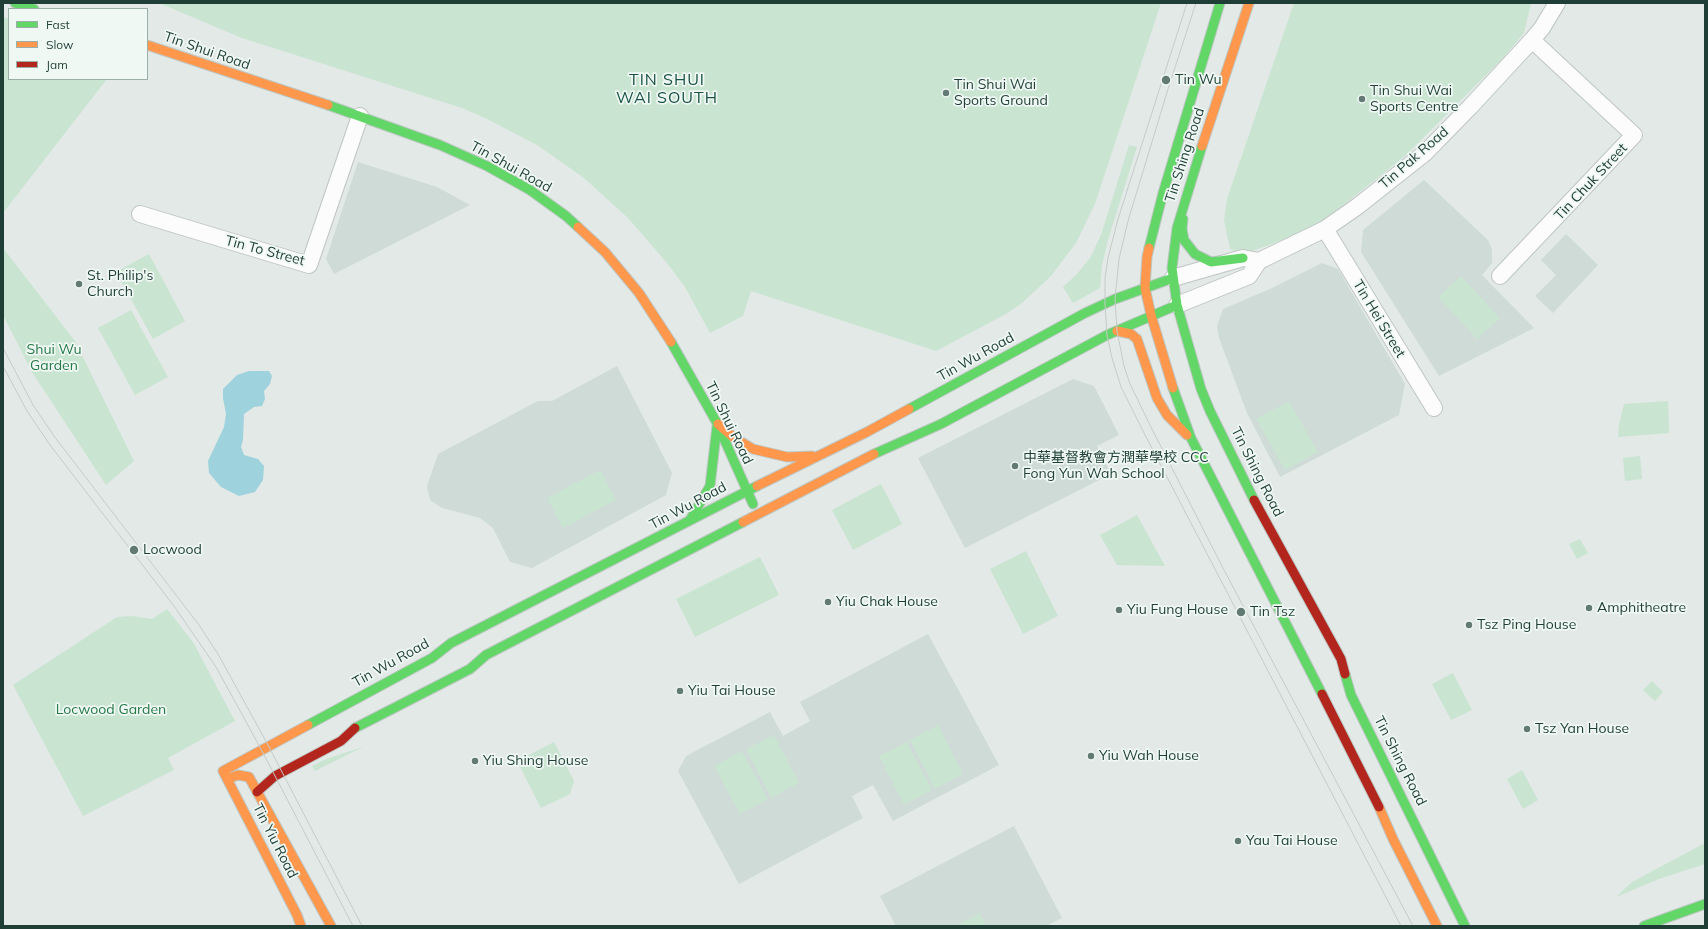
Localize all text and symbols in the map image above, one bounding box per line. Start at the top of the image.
legend [8,8,148,80]
text: Fast [46,17,70,32]
street label: Tin Shui Road [162,28,252,74]
text: Slow [46,37,74,52]
text: Jam [46,57,68,72]
district label: TIN SHUI WAI SOUTH [616,70,718,108]
place label: Tin Wu [1175,72,1222,88]
marker: Tin Wu [1160,74,1172,86]
place label: Tin Shui Wai Sports Ground [954,77,1048,110]
place label: Tin Shui Wai Sports Centre [1370,83,1458,116]
marker: Tin Shui Wai Sports Ground [941,88,951,98]
marker: Tin Shui Wai Sports Centre [1357,94,1367,104]
street label: Tin Shing Road [1162,106,1208,204]
street label: Tin Pak Road [1376,123,1452,193]
street label: Tin Shui Road [468,138,554,196]
street label: Tin Chuk Street [1551,140,1631,224]
street label: Tin To Street [224,232,306,270]
place label: St. Philip's Church [87,268,153,300]
street label: Tin Hei Street [1349,277,1409,361]
marker: St. Philip's Church [74,279,84,289]
street label: Tin Wu Road [935,329,1017,385]
park label: Shui Wu Garden [27,342,81,374]
street label: Tin Shui Road [702,379,756,467]
street label: Tin Shing Road [1227,424,1287,520]
place label: 中華基督教會方潤華學校 CCC Fong Yun Wah School [1023,450,1209,482]
marker: 中華基督教會方潤華學校 CCC Fong Yun Wah School [1010,461,1020,471]
street label: Tin Wu Road [647,479,729,533]
place label: Locwood [143,542,202,558]
marker: Locwood [128,544,140,556]
place label: Yiu Chak House [836,594,938,610]
marker: Yiu Chak House [823,597,833,607]
place label: Amphitheatre [1597,600,1686,616]
place label: Yiu Fung House [1127,602,1228,618]
marker: Amphitheatre [1584,603,1594,613]
place label: Tin Tsz [1250,604,1295,620]
marker: Yiu Fung House [1114,605,1124,615]
marker: Tin Tsz [1235,606,1247,618]
place label: Tsz Ping House [1477,617,1576,633]
marker: Tsz Ping House [1464,620,1474,630]
street label: Tin Wu Road [350,635,432,691]
place label: Yiu Tai House [688,683,776,699]
marker: Yiu Tai House [675,686,685,696]
park label: Locwood Garden [56,702,166,718]
street label: Tin Shing Road [1370,713,1430,809]
place label: Tsz Yan House [1535,721,1629,737]
marker: Tsz Yan House [1522,724,1532,734]
place label: Yiu Wah House [1099,748,1199,764]
marker: Yiu Wah House [1086,751,1096,761]
place label: Yiu Shing House [483,753,588,769]
marker: Yiu Shing House [470,756,480,766]
street label: Tin Yiu Road [249,801,301,881]
place label: Yau Tai House [1246,833,1338,849]
marker: Yau Tai House [1233,836,1243,846]

